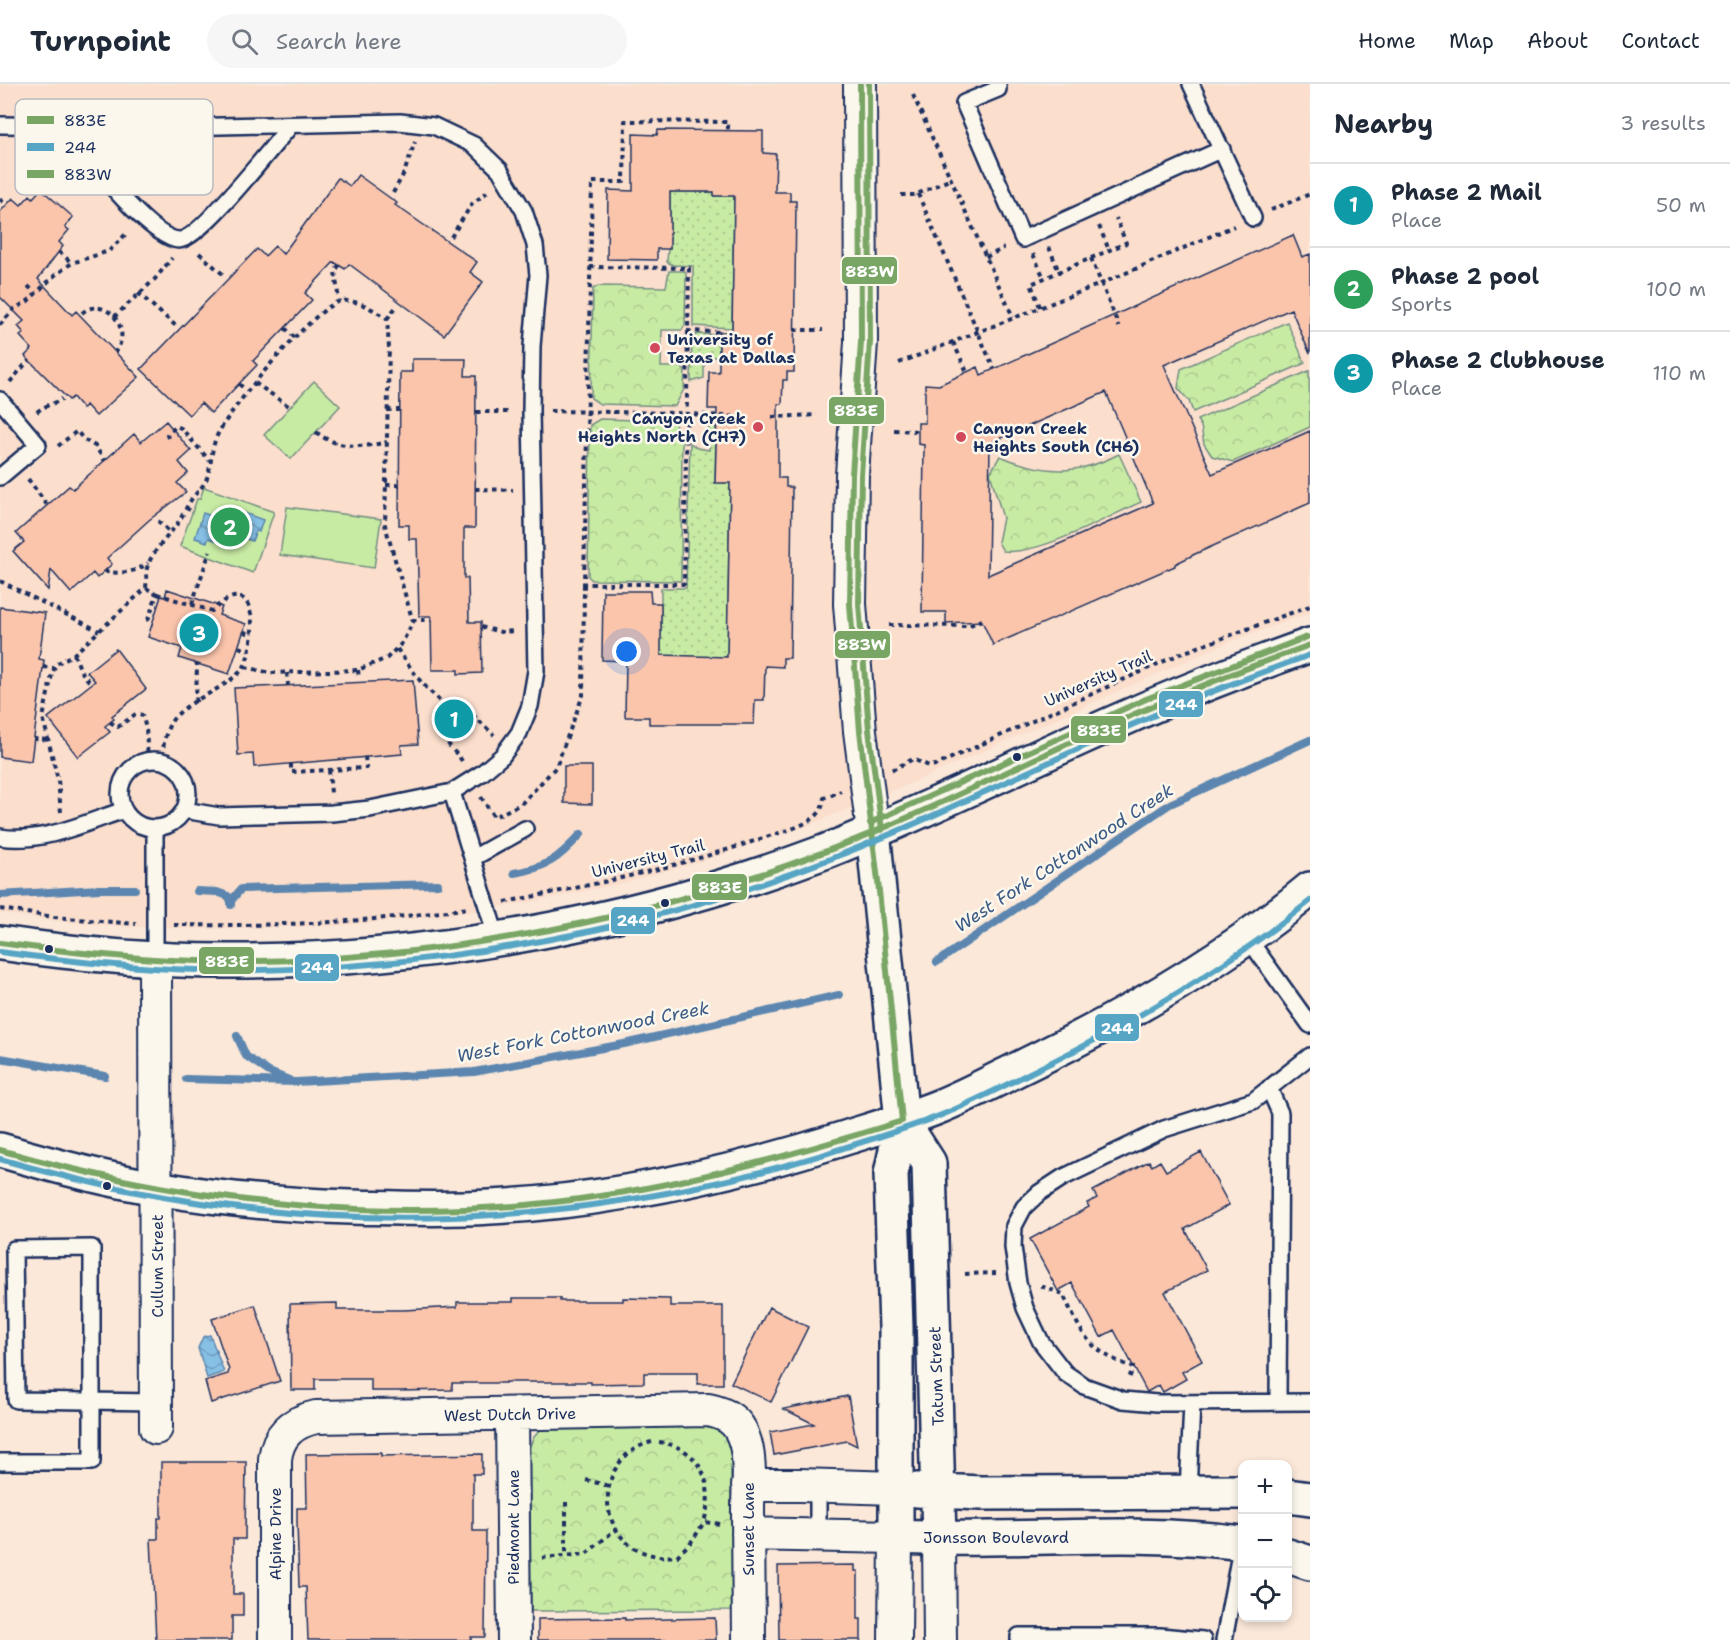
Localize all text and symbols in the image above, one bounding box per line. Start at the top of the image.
search box [207,14,627,68]
text: Turnpoint [30,22,171,60]
icon: search [228,25,261,58]
text: Search here [276,27,402,56]
text: Home [1358,27,1416,55]
text: Map [1449,27,1494,55]
text: About [1527,27,1588,55]
text: Contact [1621,27,1700,55]
legend [15,99,213,195]
text: Nearby [1334,106,1433,141]
text: 883E [64,110,106,131]
text: 3 results [1620,110,1706,136]
text: 244 [64,137,96,158]
text: 883W [64,164,112,185]
text: Phase 2 Mail [1391,178,1542,207]
text: 1 [1349,192,1358,218]
text: 50 m [1656,192,1706,218]
text: Place [1391,207,1442,233]
line badge: 883W [841,256,898,285]
text: 883W [845,261,895,282]
text: Phase 2 pool [1391,262,1539,291]
text: 2 [1347,276,1361,302]
text: 100 m [1646,276,1706,302]
text: Sports [1391,291,1452,317]
place label: University of Texas at Dallas [667,329,795,368]
marker: University of Texas at Dallas [648,341,662,355]
text: Phase 2 Clubhouse [1391,346,1605,375]
text: 3 [1347,360,1361,386]
text: 110 m [1652,360,1706,386]
text: Place [1391,375,1442,401]
line badge: 883E [828,396,885,425]
text: 883E [834,400,878,421]
place label: Canyon Creek Heights North (CH7) [578,408,746,447]
place label: Canyon Creek Heights South (CH6) [973,418,1139,457]
marker: Canyon Creek Heights North (CH7) [751,420,765,434]
marker: Canyon Creek Heights South (CH6) [954,430,968,444]
pin: 2 [210,504,250,550]
pin: 3 [180,610,218,656]
line badge: 883W [834,630,891,659]
text: 883W [837,634,887,655]
your location [612,637,641,666]
street label: University Trail [1041,645,1156,712]
line badge: 244 [1158,690,1204,718]
text: 244 [1165,694,1197,715]
pin: 1 [434,696,474,742]
line badge: 883E [1070,715,1127,744]
text: 883E [1077,720,1121,741]
unlabelled marker [1011,751,1023,763]
water label: West Fork Cottonwood Creek [950,778,1179,938]
street label: University Trail [589,834,707,883]
line badge: 883E [691,873,748,901]
text: 883E [698,877,742,898]
unlabelled marker [659,897,671,909]
line badge: 244 [610,906,656,935]
text: 244 [617,910,649,931]
unlabelled marker [43,943,55,955]
line badge: 883E [198,946,255,975]
text: 883E [205,951,249,972]
line badge: 244 [294,953,340,982]
text: 244 [301,957,333,978]
water label: West Fork Cottonwood Creek [455,996,712,1068]
line badge: 244 [1094,1013,1140,1042]
text: 244 [1101,1018,1133,1039]
unlabelled marker [101,1180,113,1192]
street label: Cullum Street [147,1214,168,1318]
street label: Tatum Street [924,1326,949,1426]
street label: West Dutch Drive [444,1403,576,1426]
map controls [1238,1460,1292,1622]
button: + [1238,1460,1292,1514]
street label: Piedmont Lane [503,1469,524,1585]
street label: Sunset Lane [738,1482,759,1576]
street label: Alpine Drive [265,1487,286,1581]
button: − [1238,1514,1292,1568]
street label: Jonsson Boulevard [923,1527,1069,1548]
button: locate [1238,1568,1292,1622]

